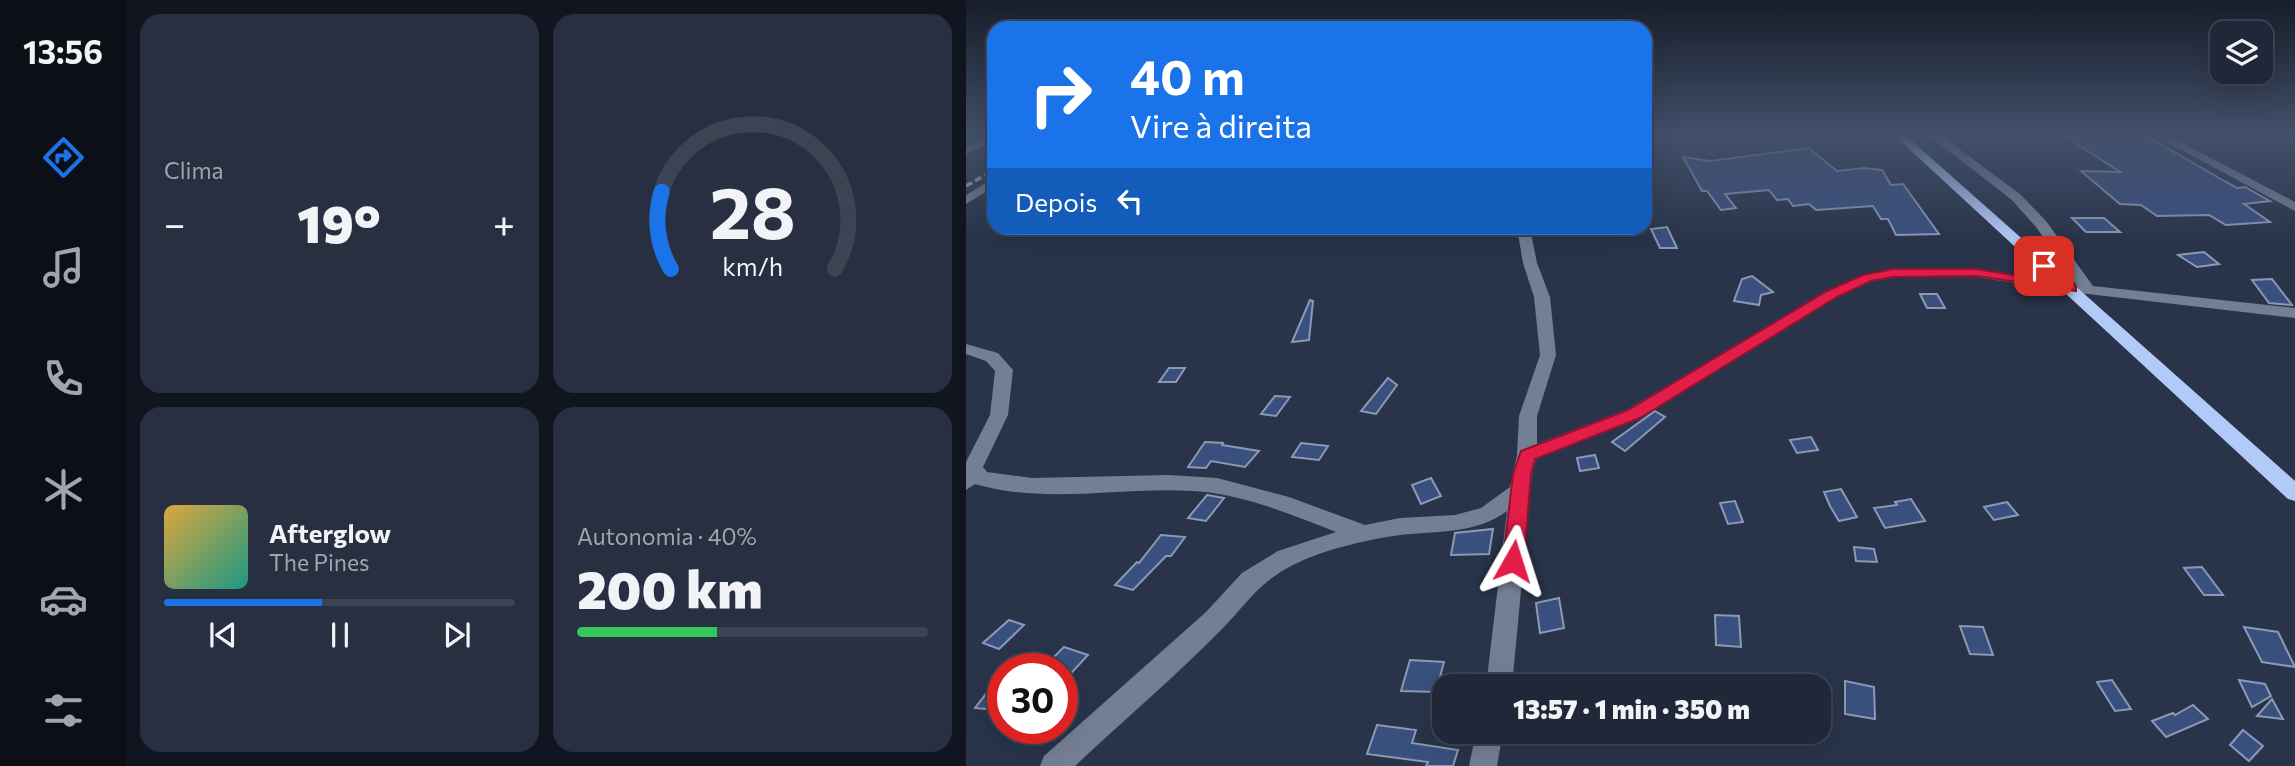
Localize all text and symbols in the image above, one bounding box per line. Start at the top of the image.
map controls [2210,21,2273,84]
button: layers [2210,21,2273,84]
text: 13:56 [23,31,103,71]
text: 40 m [1130,45,1245,105]
icon: right [1015,49,1106,140]
text: Vire à direita [1130,105,1312,145]
icon: directions [39,133,88,182]
text: Clima [164,156,224,184]
text: 28 [710,166,796,255]
icon: left [1111,182,1149,220]
text: Depois [1015,186,1097,217]
text: 19° [297,190,381,254]
text: − [164,199,186,246]
text: + [493,199,515,246]
pin [2014,236,2074,296]
icon: music [39,243,88,292]
icon: arrive [2025,247,2063,285]
text: km/h [722,251,783,281]
icon: phone [39,354,88,403]
icon: climate [39,465,88,514]
text: Afterglow [269,517,391,548]
text: Autonomia · 40% [577,522,757,550]
position arrow [1476,524,1550,598]
text: The Pines [269,548,370,576]
text: 200 km [577,556,763,620]
icon: car [39,575,88,624]
icon: previous [204,616,242,654]
icon: pause [321,616,359,654]
icon: next [438,616,476,654]
speed limit sign: 30 [987,653,1078,744]
icon: filters [39,686,88,735]
text: 13:57 · 1 min · 350 m [1513,693,1750,724]

